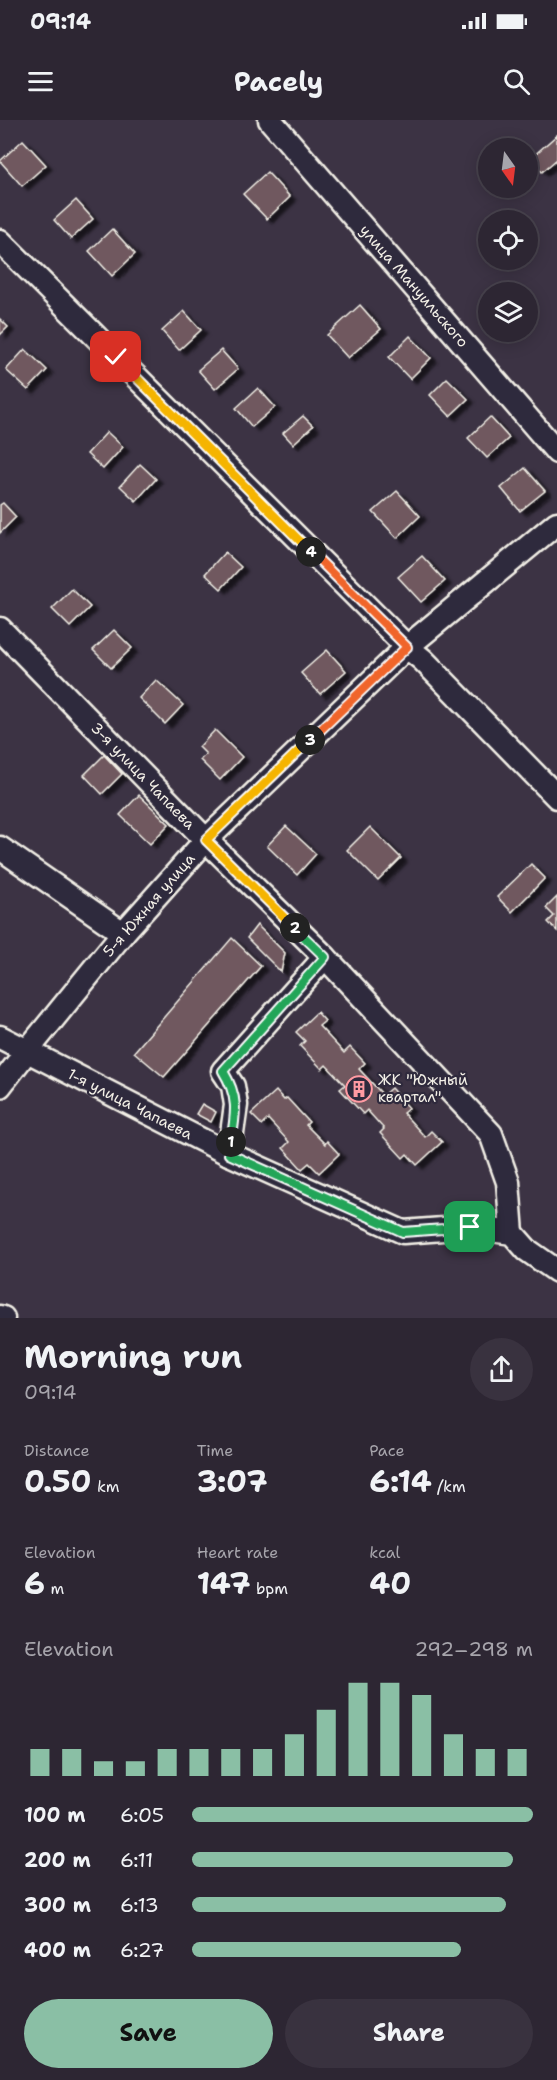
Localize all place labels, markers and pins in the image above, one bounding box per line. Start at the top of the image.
pin [90,331,141,382]
pin: 4 [296,537,326,567]
pin: 3 [295,725,325,755]
pin: 2 [280,913,310,943]
place label: ЖК "Южный квартал" [378,1070,468,1107]
building icon: ЖК "Южный квартал" [344,1074,374,1104]
pin: 1 [216,1127,246,1157]
pin [444,1201,495,1252]

